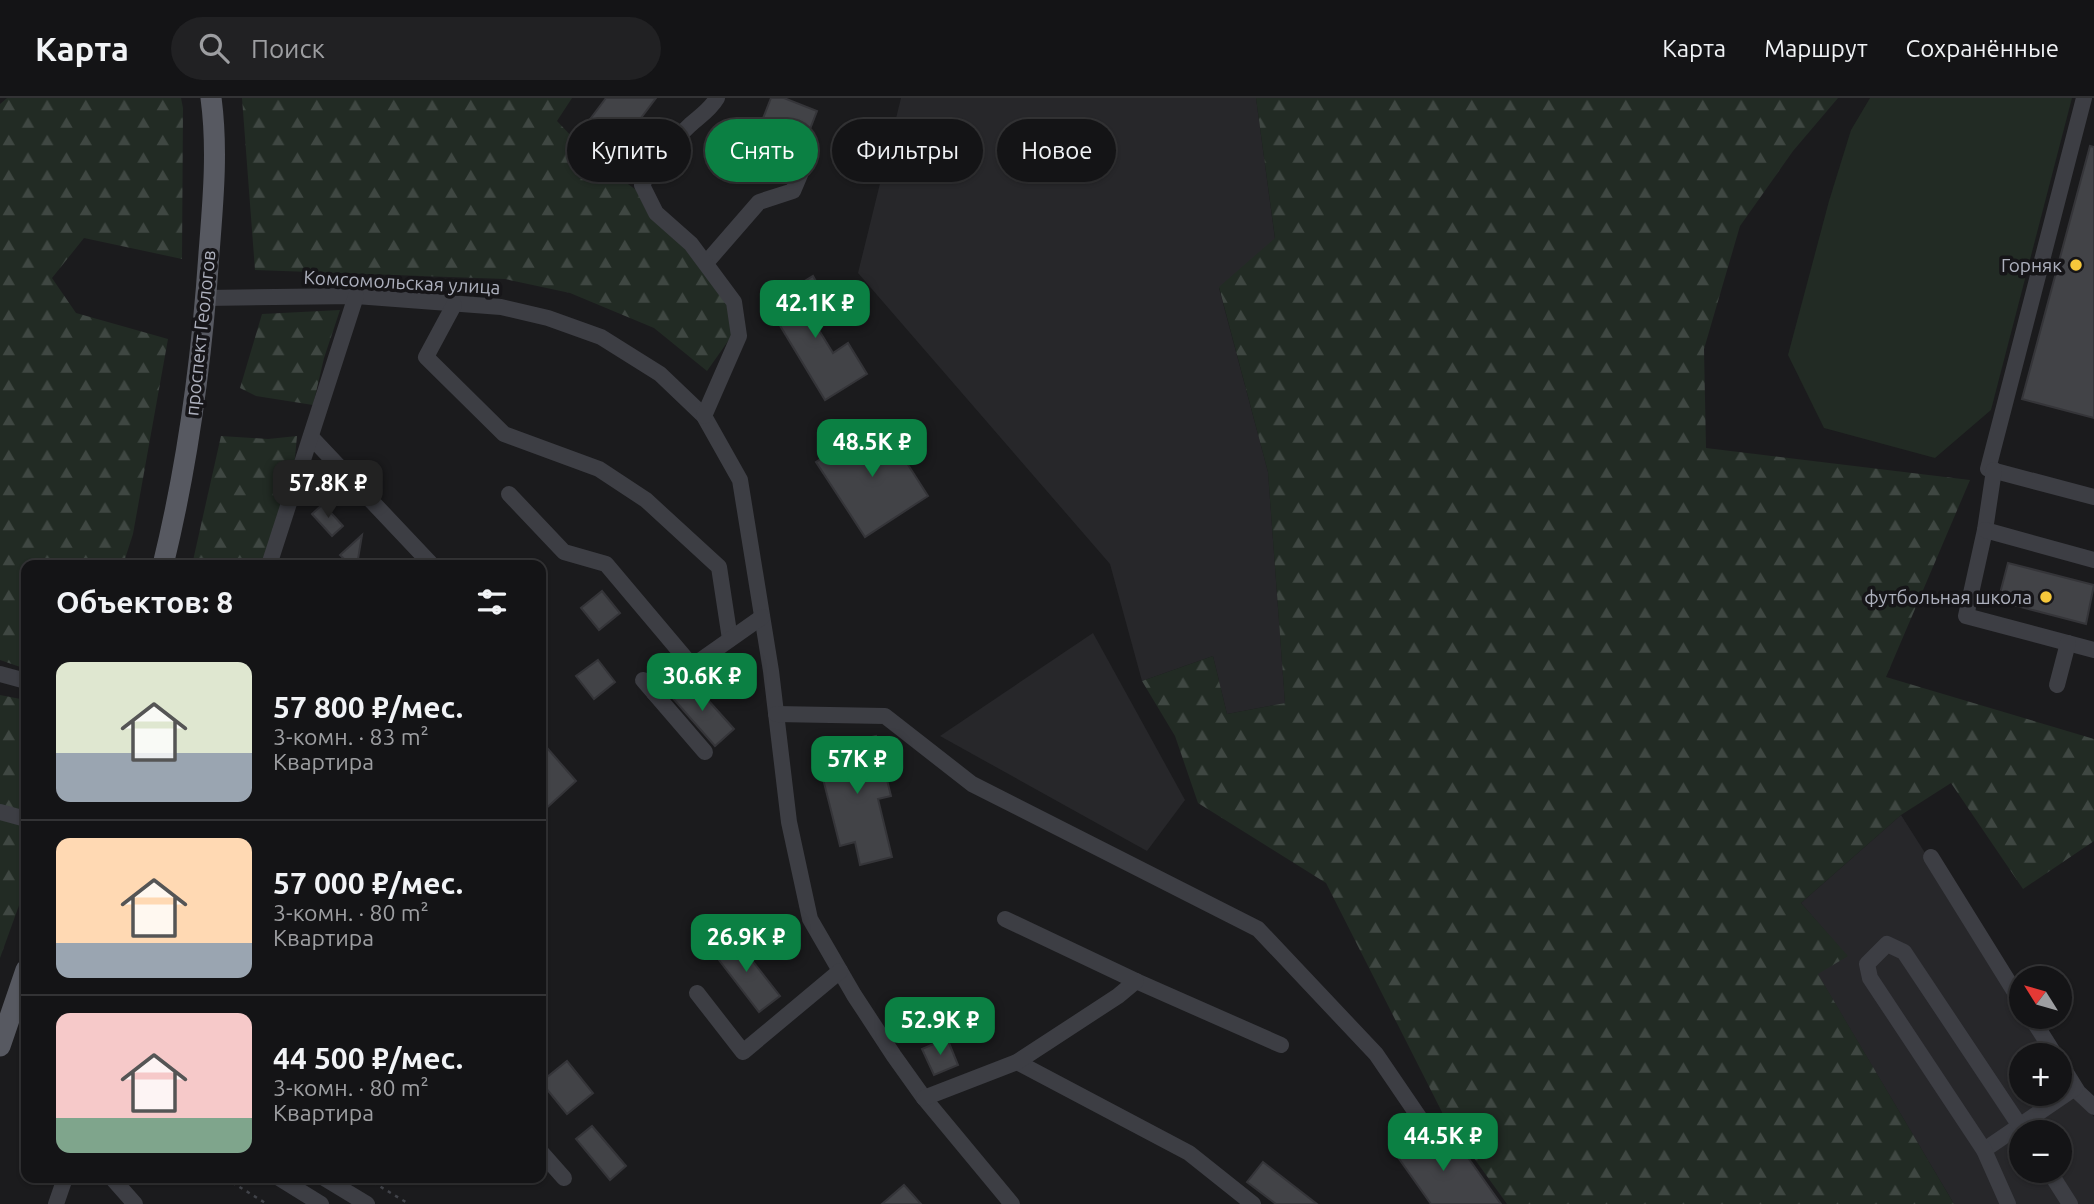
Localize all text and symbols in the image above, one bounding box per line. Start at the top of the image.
search box [171,17,661,80]
icon: search [195,29,233,67]
text: Карта [35,30,129,67]
text: Поиск [251,34,325,63]
text: Карта [1662,35,1726,62]
text: Маршрут [1764,35,1868,62]
text: Сохранённые [1906,35,2059,62]
chip: Купить [567,119,691,182]
chip: Снять [705,119,818,182]
chip: Фильтры [832,119,983,182]
chip: Новое [997,119,1116,182]
street label: проспект Геологов [180,249,220,417]
place label: Горняк [2001,254,2062,276]
marker: Горняк [2068,257,2084,273]
street label: Комсомольская улица [303,266,501,298]
pin: 42.1K ₽ [750,280,880,340]
text: 42.1K ₽ [776,290,854,315]
pin: 48.5K ₽ [807,420,937,479]
text: 48.5K ₽ [833,429,911,454]
pin: 57.8K ₽ [263,460,393,520]
text: 57.8K ₽ [289,470,367,495]
icon: filters [473,583,511,621]
text: Объектов: 8 [56,585,233,619]
place label: футбольная школа [1864,586,2032,608]
marker: футбольная школа [2038,589,2054,605]
pin: 30.6K ₽ [637,654,767,713]
text: 30.6K ₽ [663,663,741,688]
icon: home [112,690,196,774]
text: 57 800 ₽/мес. [273,690,463,724]
text: 3-комн. · 83 m² [273,724,429,749]
pin: 57K ₽ [808,736,906,796]
text: 57K ₽ [827,746,887,771]
text: Квартира [273,749,374,774]
icon: home [112,866,196,950]
text: 57 000 ₽/мес. [273,866,463,900]
text: 3-комн. · 80 m² [273,900,429,925]
pin: 26.9K ₽ [681,914,811,974]
text: 26.9K ₽ [707,924,785,949]
text: Квартира [273,925,374,950]
north arrow [2009,966,2072,1029]
map controls [2009,966,2072,1183]
pin: 52.9K ₽ [875,998,1005,1057]
text: 52.9K ₽ [901,1007,979,1032]
icon: home [112,1041,196,1125]
text: 44 500 ₽/мес. [273,1041,463,1075]
button: + [2009,1043,2072,1106]
text: 3-комн. · 80 m² [273,1075,429,1100]
text: Квартира [273,1100,374,1125]
pin: 44.5K ₽ [1378,1114,1508,1173]
button: − [2009,1120,2072,1183]
text: 44.5K ₽ [1404,1123,1482,1148]

